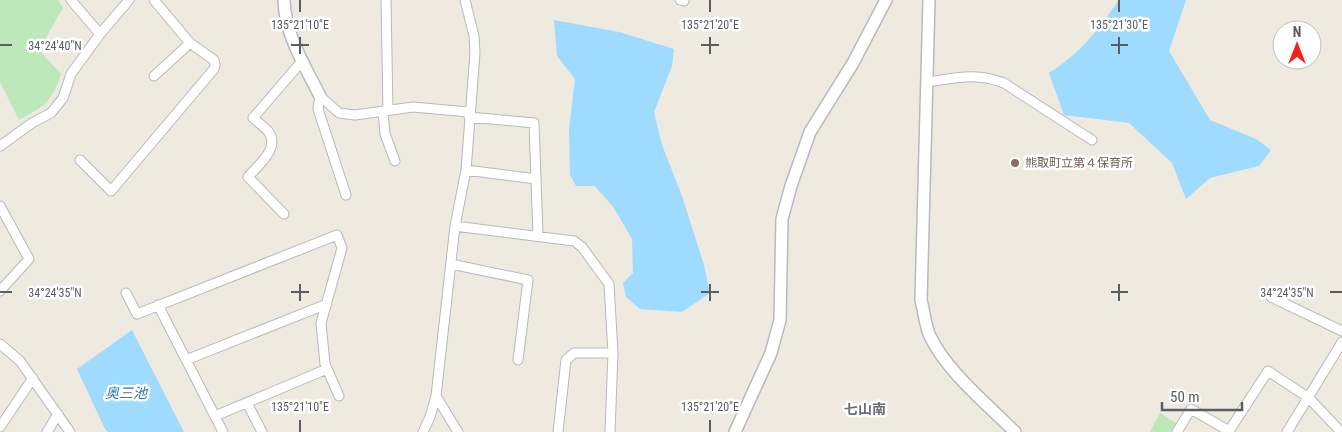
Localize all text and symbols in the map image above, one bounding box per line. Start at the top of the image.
text: 135°21'10"E [271,18,329,32]
text: 135°21'20"E [681,18,739,32]
text: 135°21'30"E [1090,18,1148,32]
north arrow [1272,20,1322,70]
text: N [1293,24,1301,40]
text: 34°24'40"N [28,39,82,53]
place label: 熊取町立第４保育所 [1025,156,1133,170]
marker: 熊取町立第４保育所 [1009,157,1021,169]
text: 34°24'35"N [28,286,82,300]
text: 34°24'35"N [1260,286,1314,300]
scale bar [1162,380,1242,412]
water label: 奥三池 [105,385,149,401]
text: 50 m [1170,388,1200,406]
text: 135°21'10"E [271,400,329,414]
text: 135°21'20"E [681,400,739,414]
district label: 七山南 [844,401,886,417]

